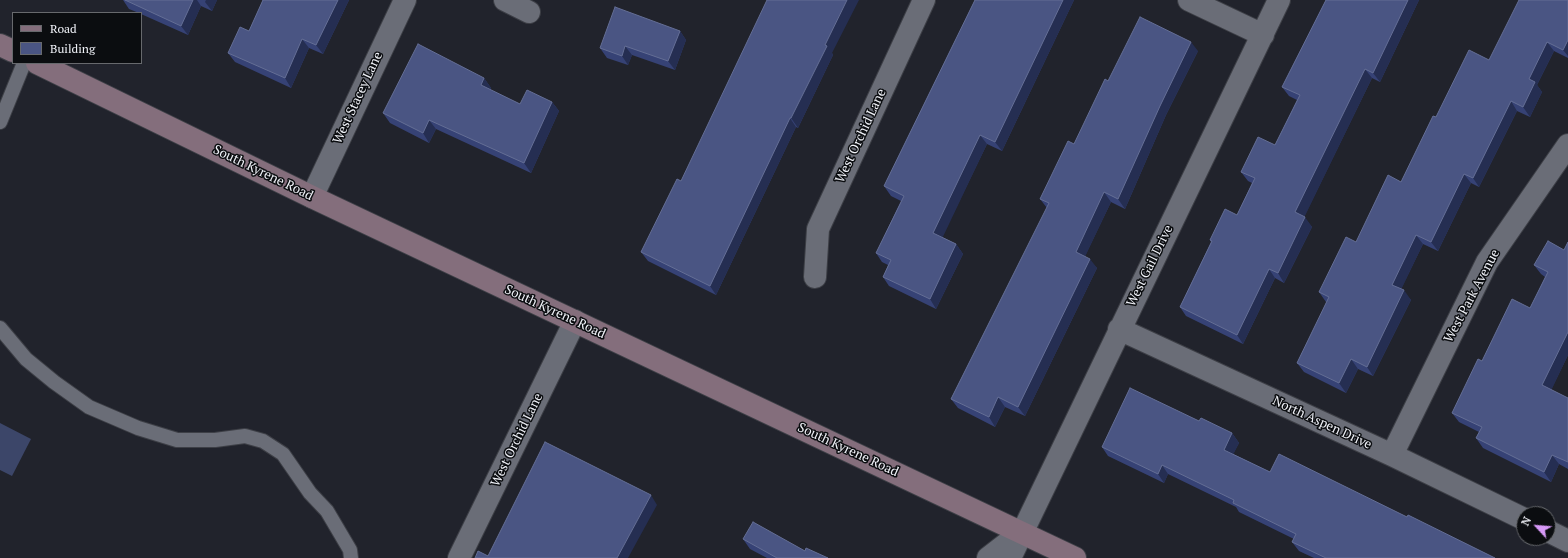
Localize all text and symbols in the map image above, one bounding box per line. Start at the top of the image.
legend [12,12,142,64]
text: Road [50,21,77,36]
text: Building [50,41,95,56]
street label: West Stacey Lane [330,50,386,146]
street label: West Orchid Lane [832,86,890,186]
street label: South Kyrene Road [210,142,316,204]
street label: West Gail Drive [1123,223,1177,309]
street label: West Park Avenue [1441,247,1503,345]
street label: South Kyrene Road [502,282,608,342]
street label: West Orchid Lane [488,391,546,489]
street label: North Aspen Drive [1270,393,1374,453]
street label: South Kyrene Road [795,420,901,480]
north arrow [1516,506,1556,546]
text: N [1518,514,1534,528]

